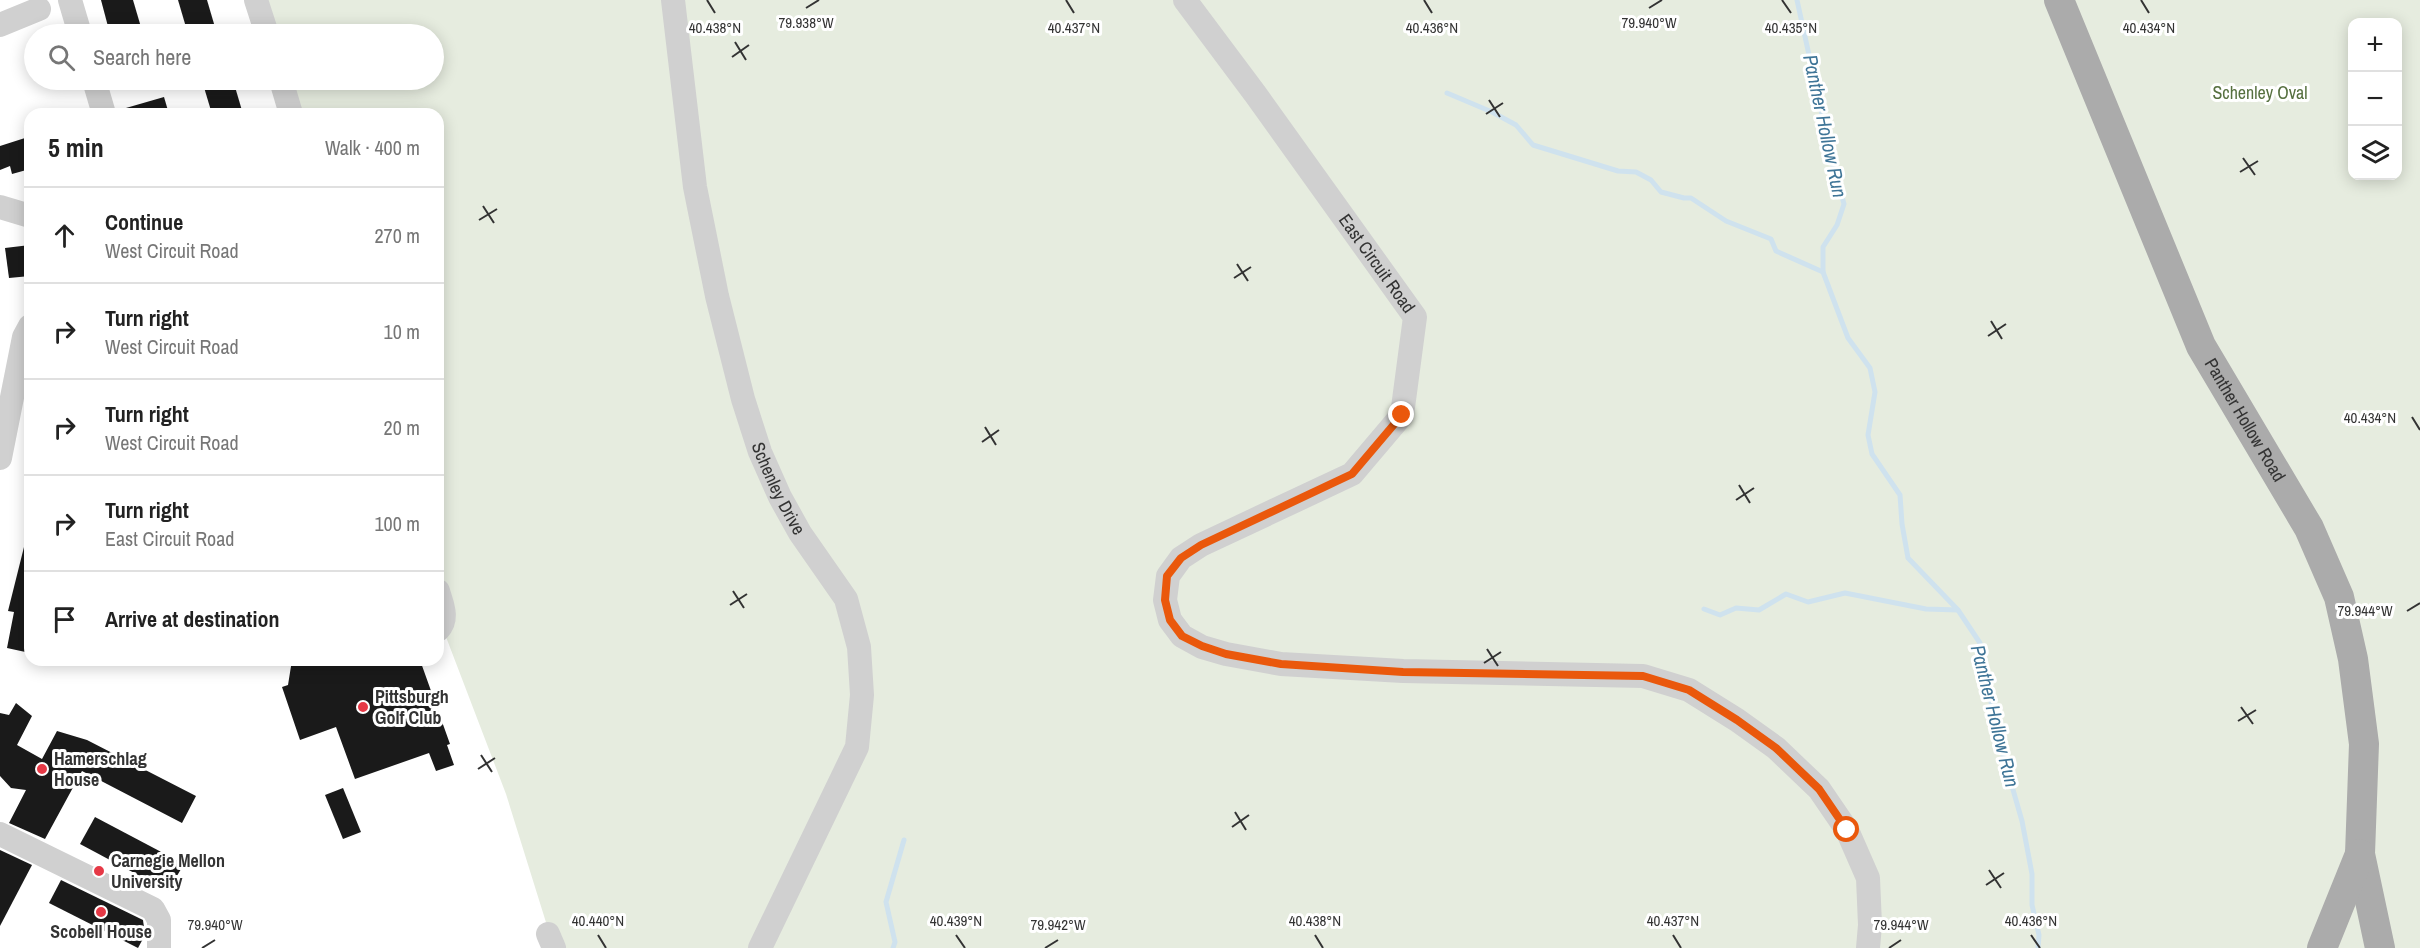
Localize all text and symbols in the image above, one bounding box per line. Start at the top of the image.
text: 79.938°W [778,12,834,33]
text: 79.940°W [1621,12,1677,33]
text: 40.438°N [689,17,741,38]
text: 40.437°N [1048,17,1100,38]
text: 40.436°N [1406,17,1458,38]
text: 40.435°N [1765,17,1817,38]
text: 40.434°N [2123,17,2175,38]
map controls [2348,18,2402,180]
button: + [2348,18,2402,72]
search box [24,24,444,90]
icon: search [45,41,78,74]
text: Search here [93,42,191,72]
water label: Panther Hollow Run [1797,52,1854,200]
button: − [2348,72,2402,126]
park label: Schenley Oval [2212,80,2308,105]
button: layers [2348,126,2402,180]
text: 5 min [48,130,104,165]
text: Walk · 400 m [325,134,420,161]
text: Continue [105,207,183,237]
street label: East Circuit Road [1333,209,1421,318]
icon: ahead [48,219,81,252]
text: 270 m [374,222,420,249]
text: West Circuit Road [105,237,239,264]
text: Turn right [105,303,189,333]
icon: right [48,315,81,348]
text: 10 m [384,318,420,345]
text: West Circuit Road [105,333,239,360]
street label: Panther Hollow Road [2199,353,2292,486]
text: Turn right [105,399,189,429]
route end [1388,401,1414,427]
text: 40.434°N [2344,407,2396,428]
icon: right [48,411,81,444]
text: 20 m [384,414,420,441]
text: West Circuit Road [105,429,239,456]
street label: Schenley Drive [746,439,812,539]
text: Turn right [105,495,189,525]
icon: right [48,507,81,540]
text: 100 m [374,510,420,537]
text: East Circuit Road [105,525,234,552]
text: 79.944°W [2337,600,2393,621]
icon: arrive [48,603,81,636]
text: Arrive at destination [105,604,279,634]
water label: Panther Hollow Run [1965,642,2026,790]
place label: Pittsburgh Golf Club [375,684,449,730]
marker: Pittsburgh Golf Club [356,700,370,714]
place label: Hamerschlag House [54,746,147,792]
marker: Hamerschlag House [35,762,49,776]
route start [1833,816,1859,842]
place label: Carnegie Mellon University [111,848,225,894]
marker: Carnegie Mellon University [92,864,106,878]
marker: Scobell House [94,905,108,919]
text: 40.440°N [572,910,624,931]
text: 40.439°N [930,910,982,931]
text: 40.438°N [1289,910,1341,931]
text: 40.437°N [1647,910,1699,931]
text: 40.436°N [2005,910,2057,931]
text: 79.940°W [187,914,243,935]
text: 79.942°W [1030,914,1086,935]
text: 79.944°W [1873,914,1929,935]
place label: Scobell House [50,919,152,944]

